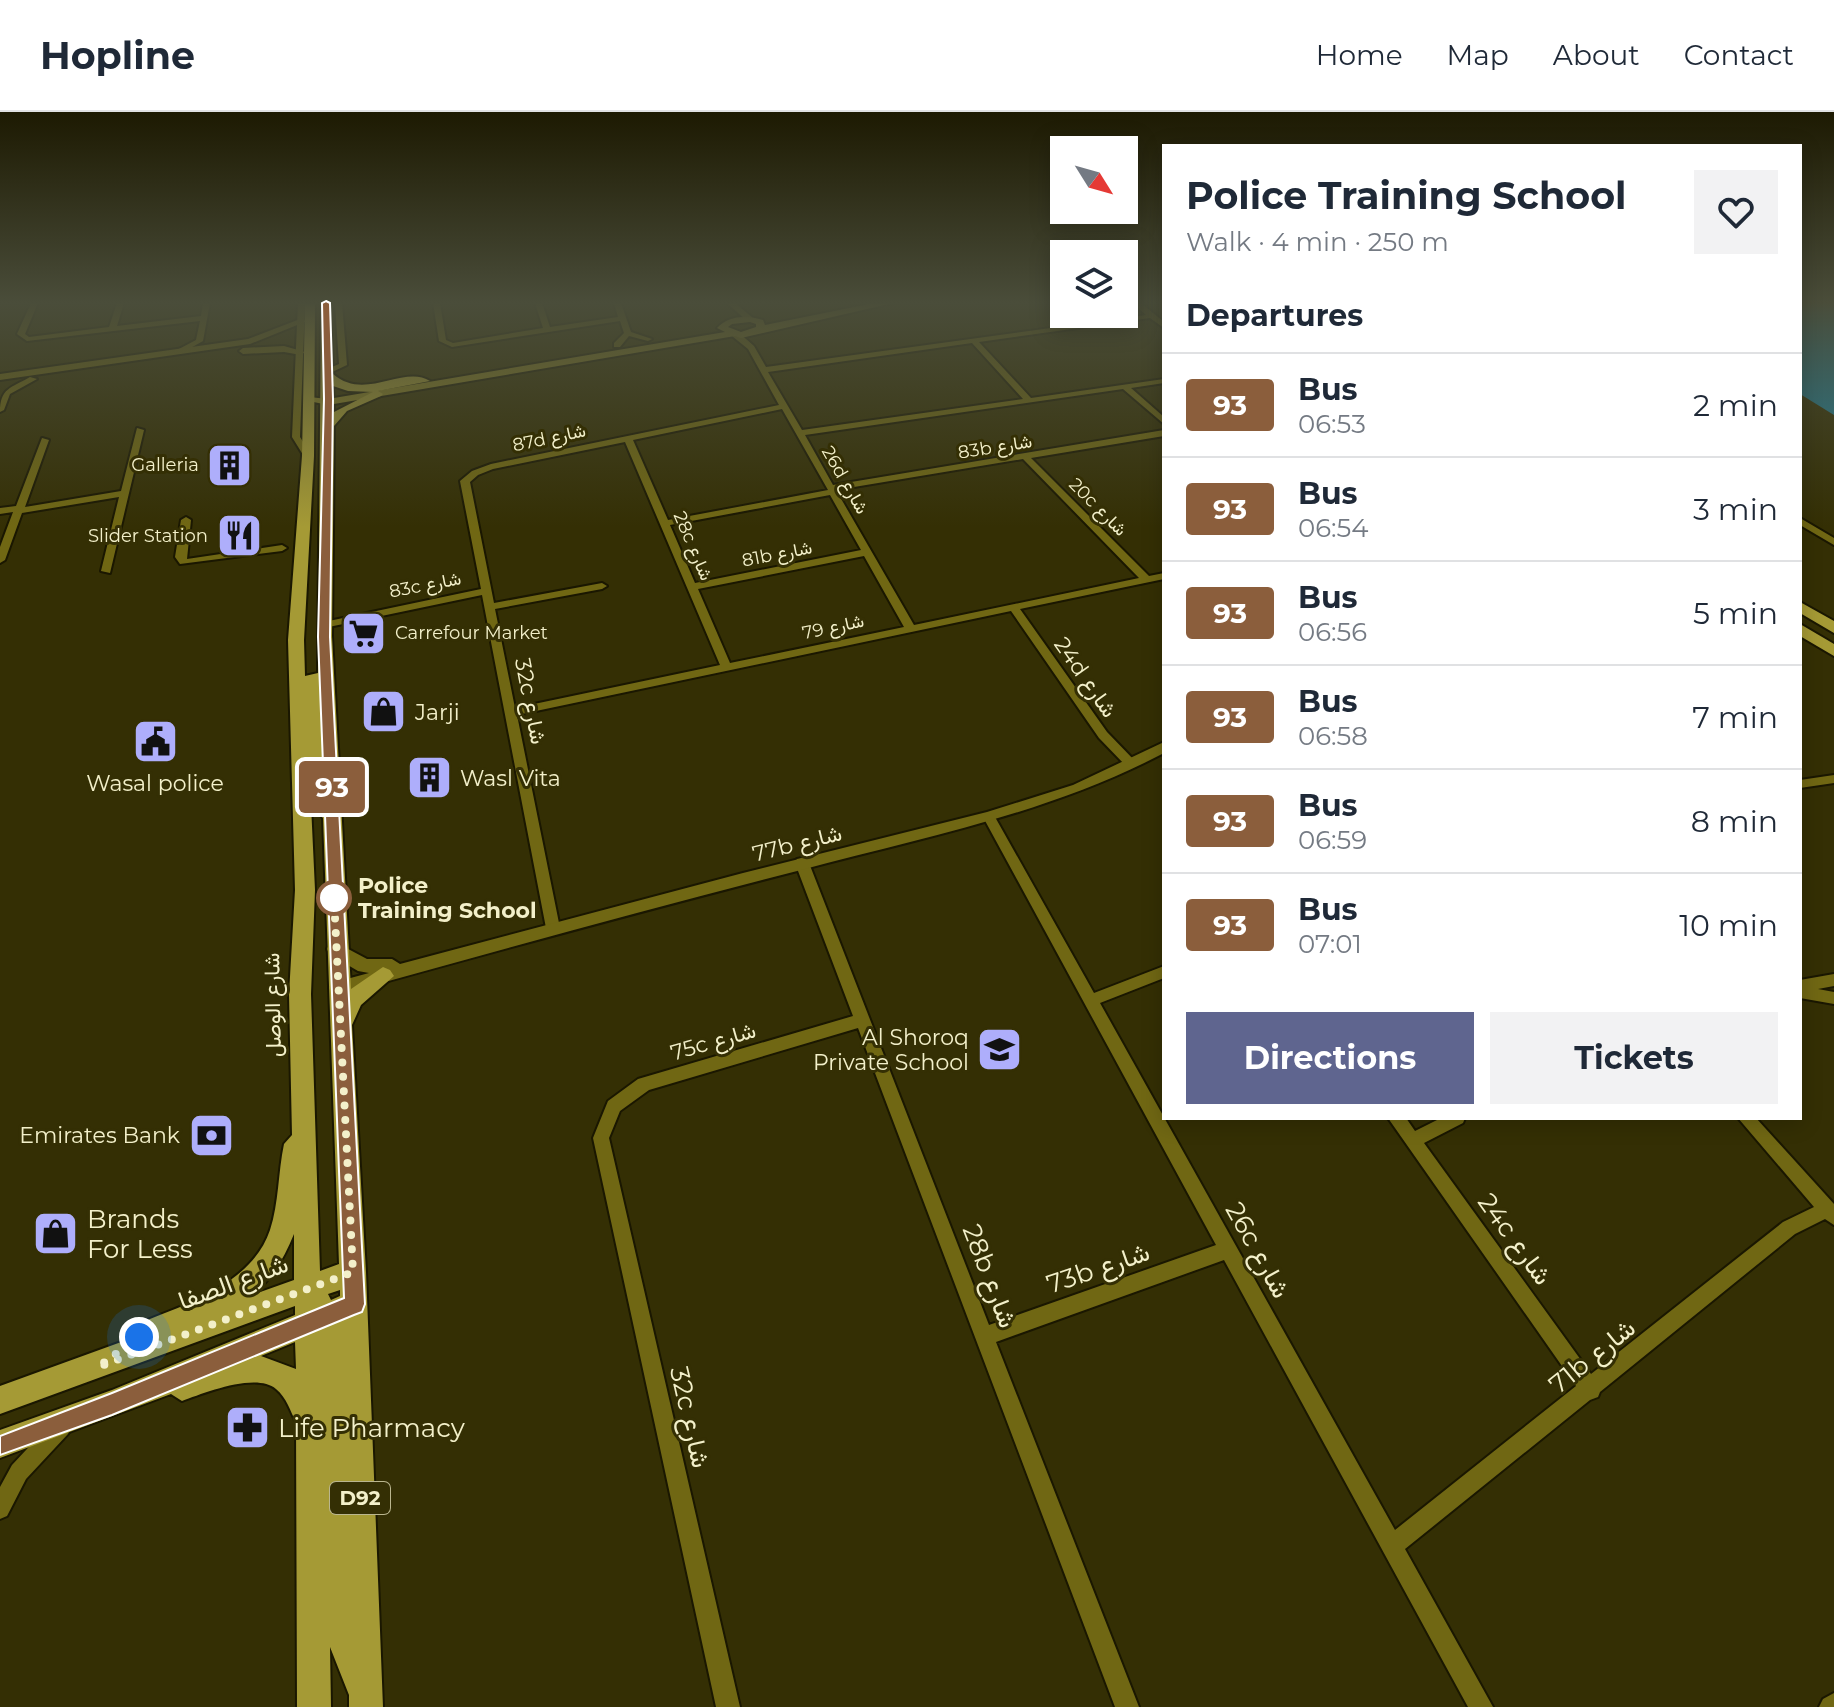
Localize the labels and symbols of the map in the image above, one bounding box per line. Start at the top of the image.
north arrow [1050,136,1138,224]
street label: 87d شارع [510,420,588,457]
street label: 83b شارع [956,430,1034,465]
building icon: Galleria [206,441,254,489]
street label: 26d شارع [816,442,873,518]
place label: Galleria [131,454,199,476]
street label: 20c شارع [1064,473,1132,541]
street label: 28c شارع [668,508,717,584]
restaurant icon: Slider Station [215,512,263,560]
place label: Slider Station [88,525,208,547]
street label: 81b شارع [740,536,814,573]
street label: 83c شارع [387,567,463,604]
supermarket icon: Carrefour Market [340,609,388,657]
street label: شارع 79 [800,610,866,645]
place label: Carrefour Market [395,622,548,644]
street label: 24d شارع [1047,632,1123,723]
street label: 32c شارع [508,656,552,747]
shop icon: Jarji [360,688,408,736]
place label: Jarji [414,699,460,726]
public building icon: Wasal police [131,718,179,766]
building icon: Wasl Vita [405,754,453,802]
line badge: 93 [296,761,368,813]
place label: Wasl Vita [460,765,561,792]
place label: Wasal police [86,770,224,797]
street label: 77b شارع [750,819,845,869]
place label: Police Training School [358,872,537,924]
marker: Police Training School [317,881,351,915]
street label: شارع الوصل [258,953,288,1057]
street label: 75c شارع [667,1016,759,1067]
place label: Al Shoroq Private School [813,1024,969,1076]
school or university icon: Al Shoroq Private School [976,1026,1024,1074]
bank icon: Emirates Bank [187,1111,235,1159]
place label: Emirates Bank [19,1122,181,1149]
street label: 24c شارع [1469,1187,1559,1292]
street label: 26c شارع [1217,1197,1297,1304]
place label: Brands For Less [87,1203,193,1265]
shop icon: Brands For Less [32,1210,80,1258]
street label: 28b شارع [954,1220,1024,1333]
street label: 73b شارع [1042,1236,1154,1302]
street label: شارع الصفا [174,1247,293,1319]
street label: 71b شارع [1542,1312,1643,1402]
your location [119,1317,159,1357]
street label: 32c شارع [661,1363,717,1471]
pharmacy icon: Life Pharmacy [223,1404,271,1452]
place label: Life Pharmacy [278,1412,466,1444]
road number: D92 [330,1482,390,1514]

